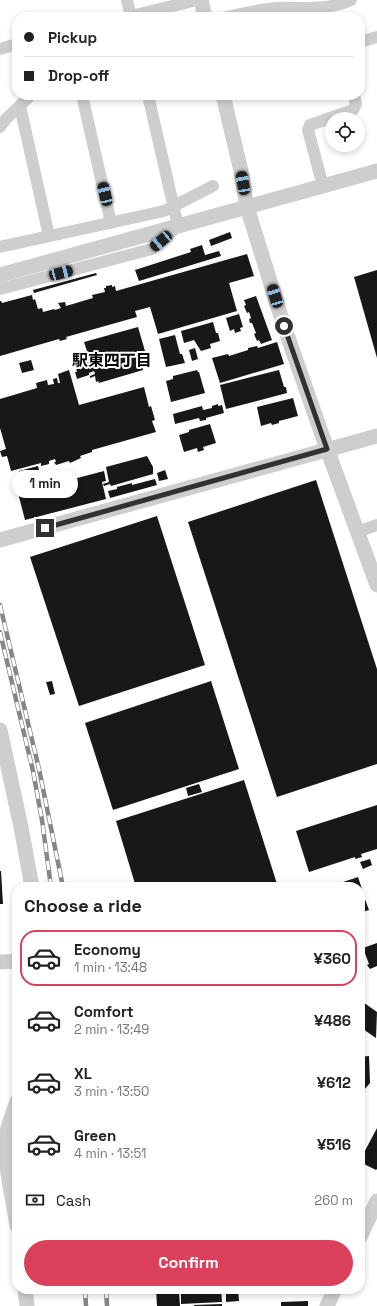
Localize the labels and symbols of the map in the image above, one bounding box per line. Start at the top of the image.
car [235,170,251,196]
car [96,181,114,207]
car [148,229,174,253]
car [48,264,74,282]
car [266,283,284,309]
route start [275,317,293,335]
district label: 駅東四丁目 [72,350,152,371]
callout: 1 min [12,470,78,498]
route end [36,519,54,537]

